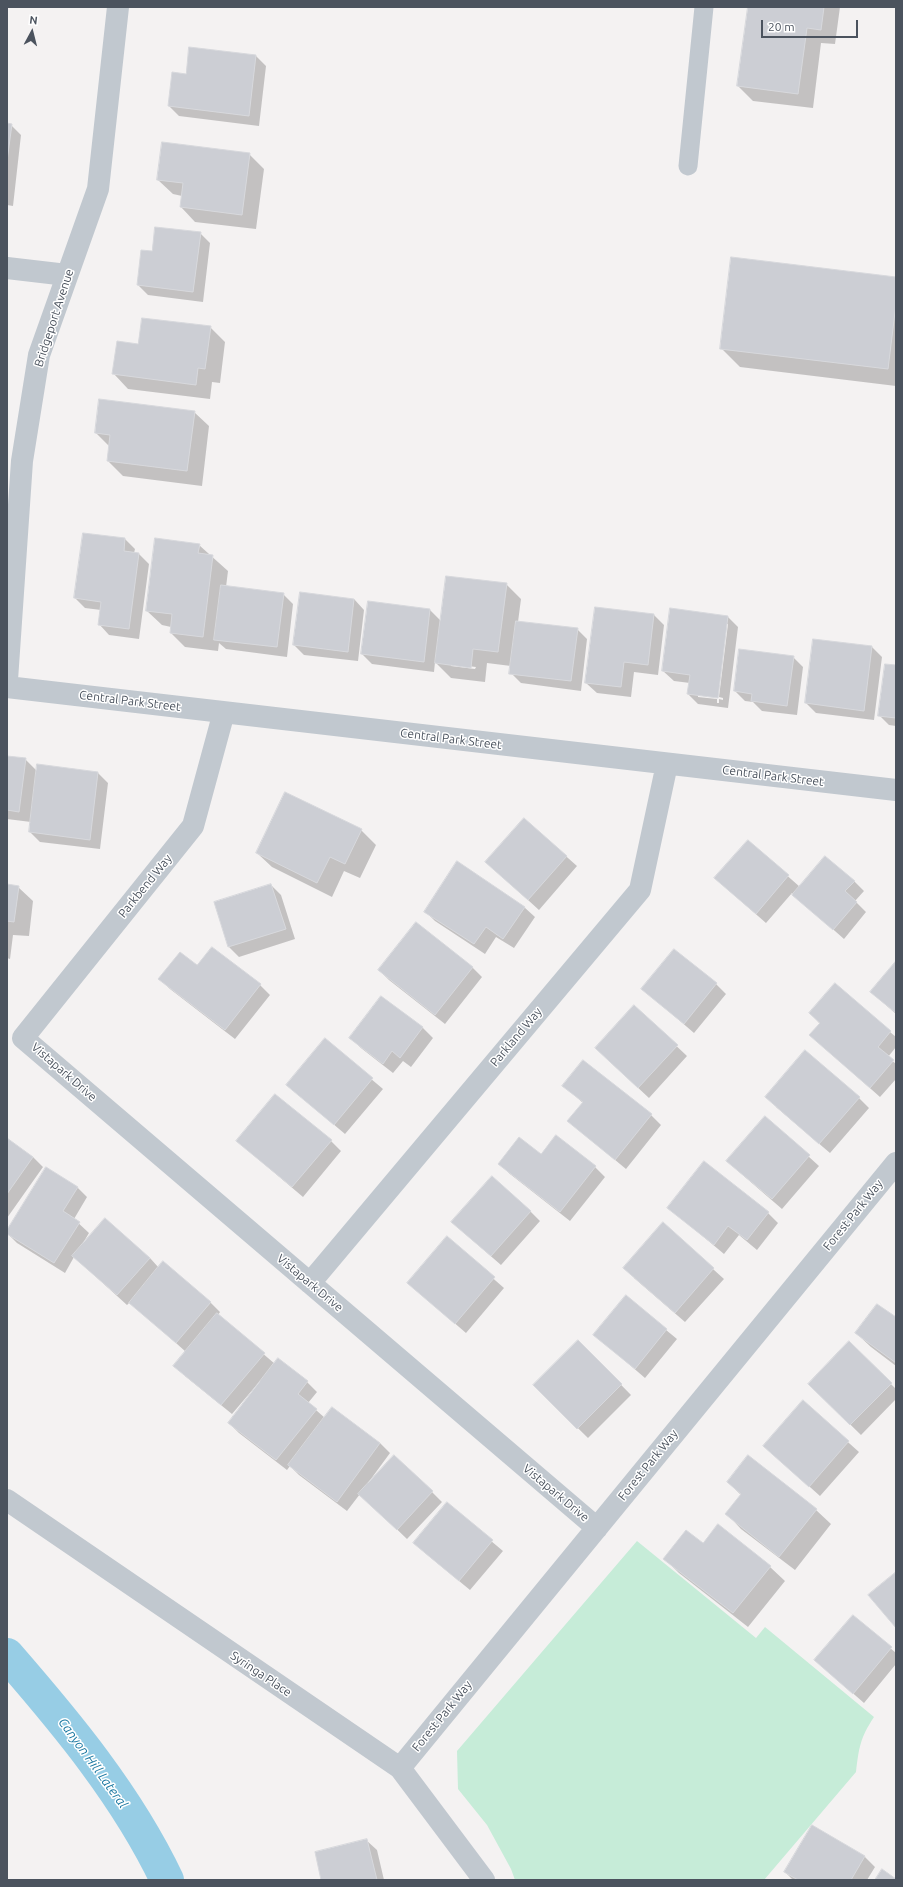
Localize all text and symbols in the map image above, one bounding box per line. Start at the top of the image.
north arrow [12,12,52,52]
scale bar [763,12,860,38]
text: N [29,14,38,27]
text: 20 m [768,20,795,33]
street label: Bridgeport Avenue [31,267,77,369]
street label: Central Park Street [78,688,182,714]
street label: Central Park Street [399,726,503,752]
street label: Central Park Street [721,763,825,789]
street label: Parkbend Way [115,852,175,920]
street label: Parkland Way [487,1005,545,1069]
street label: Vistapark Drive [28,1040,100,1104]
street label: Forest Park Way [820,1177,886,1253]
street label: Vistapark Drive [274,1251,346,1315]
street label: Forest Park Way [615,1427,681,1503]
street label: Vistapark Drive [520,1461,592,1525]
street label: Syringa Place [228,1648,294,1700]
street label: Forest Park Way [409,1678,475,1754]
water label: Canyon Hill Lateral [55,1715,131,1811]

